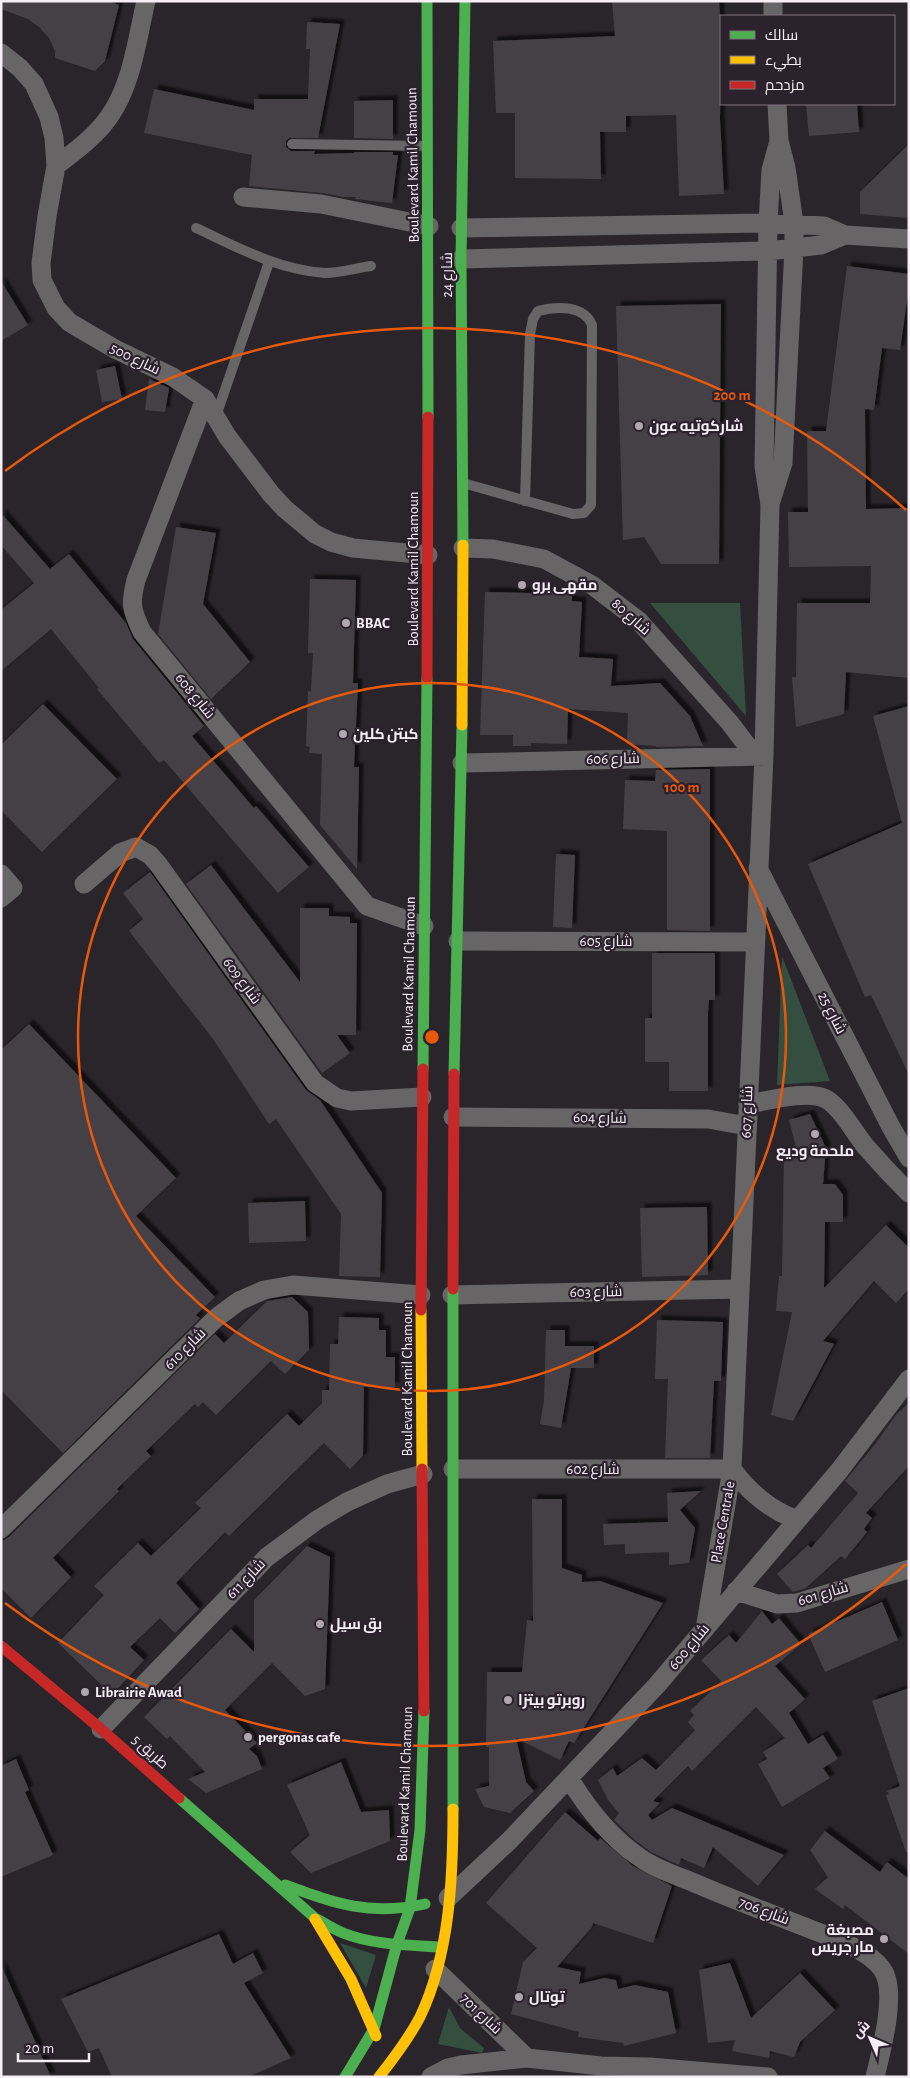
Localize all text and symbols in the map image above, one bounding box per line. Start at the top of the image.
legend [720,15,895,105]
text: سالك [765,28,798,43]
text: بطيء [765,53,802,72]
text: مزدحم [765,78,805,95]
street label: Boulevard Kamil Chamoun [404,87,422,243]
street label: شارع 24 [439,252,458,298]
street label: شارع 500 [106,340,163,380]
text: 200 m [713,388,751,403]
place label: شاركوتيه عون [649,418,743,435]
marker: شاركوتيه عون [633,420,645,432]
street label: Boulevard Kamil Chamoun [406,491,421,647]
place label: مقهى برو [532,578,597,594]
marker: مقهى برو [516,579,528,591]
street label: شارع 80 [607,595,654,640]
place label: BBAC [356,616,390,631]
marker: BBAC [340,617,352,629]
street label: شارع 608 [170,670,218,723]
place label: كبتن كلين [353,727,419,743]
marker: كبتن كلين [337,728,349,740]
street label: شارع 606 [586,750,640,770]
text: 100 m [664,780,700,795]
street label: Boulevard Kamil Chamoun [400,896,418,1052]
street label: شارع 605 [580,933,632,952]
street label: شارع 609 [218,954,265,1009]
street label: شارع 25 [813,989,850,1038]
centre of rings [423,1028,441,1046]
street label: شارع 607 [738,1085,758,1139]
street label: شارع 604 [573,1109,627,1129]
marker: ملحمة وديع [809,1128,821,1140]
place label: ملحمة وديع [776,1144,854,1161]
street label: شارع 603 [570,1283,623,1303]
street label: Boulevard Kamil Chamoun [400,1301,415,1457]
street label: شارع 610 [161,1325,211,1375]
street label: شارع 602 [566,1461,620,1480]
street label: Place Centrale [708,1480,738,1564]
street label: شارع 611 [223,1556,271,1604]
street label: شارع 601 [796,1579,851,1611]
place label: بق سيل [330,1617,382,1633]
marker: بق سيل [314,1618,326,1630]
street label: شارع 600 [665,1621,715,1675]
place label: Librairie Awad [95,1685,182,1700]
marker: Librairie Awad [79,1686,91,1698]
place label: روبرتو بيتزا [518,1693,585,1709]
marker: روبرتو بيتزا [502,1694,514,1706]
street label: Boulevard Kamil Chamoun [395,1706,415,1862]
place label: pergonas cafe [258,1730,341,1745]
marker: pergonas cafe [242,1731,254,1743]
street label: طريق 5 [128,1732,171,1773]
street label: شارع 706 [736,1894,792,1930]
place label: مصبغة مار جريس [812,1923,874,1956]
marker: مصبغة مار جريس [878,1933,890,1945]
street label: شارع 701 [455,1990,505,2039]
place label: توتال [529,1990,565,2006]
marker: توتال [513,1991,525,2003]
north arrow [845,2013,895,2063]
text: ش [849,2017,874,2042]
scale bar [18,2030,89,2062]
text: 20 m [25,2041,54,2056]

